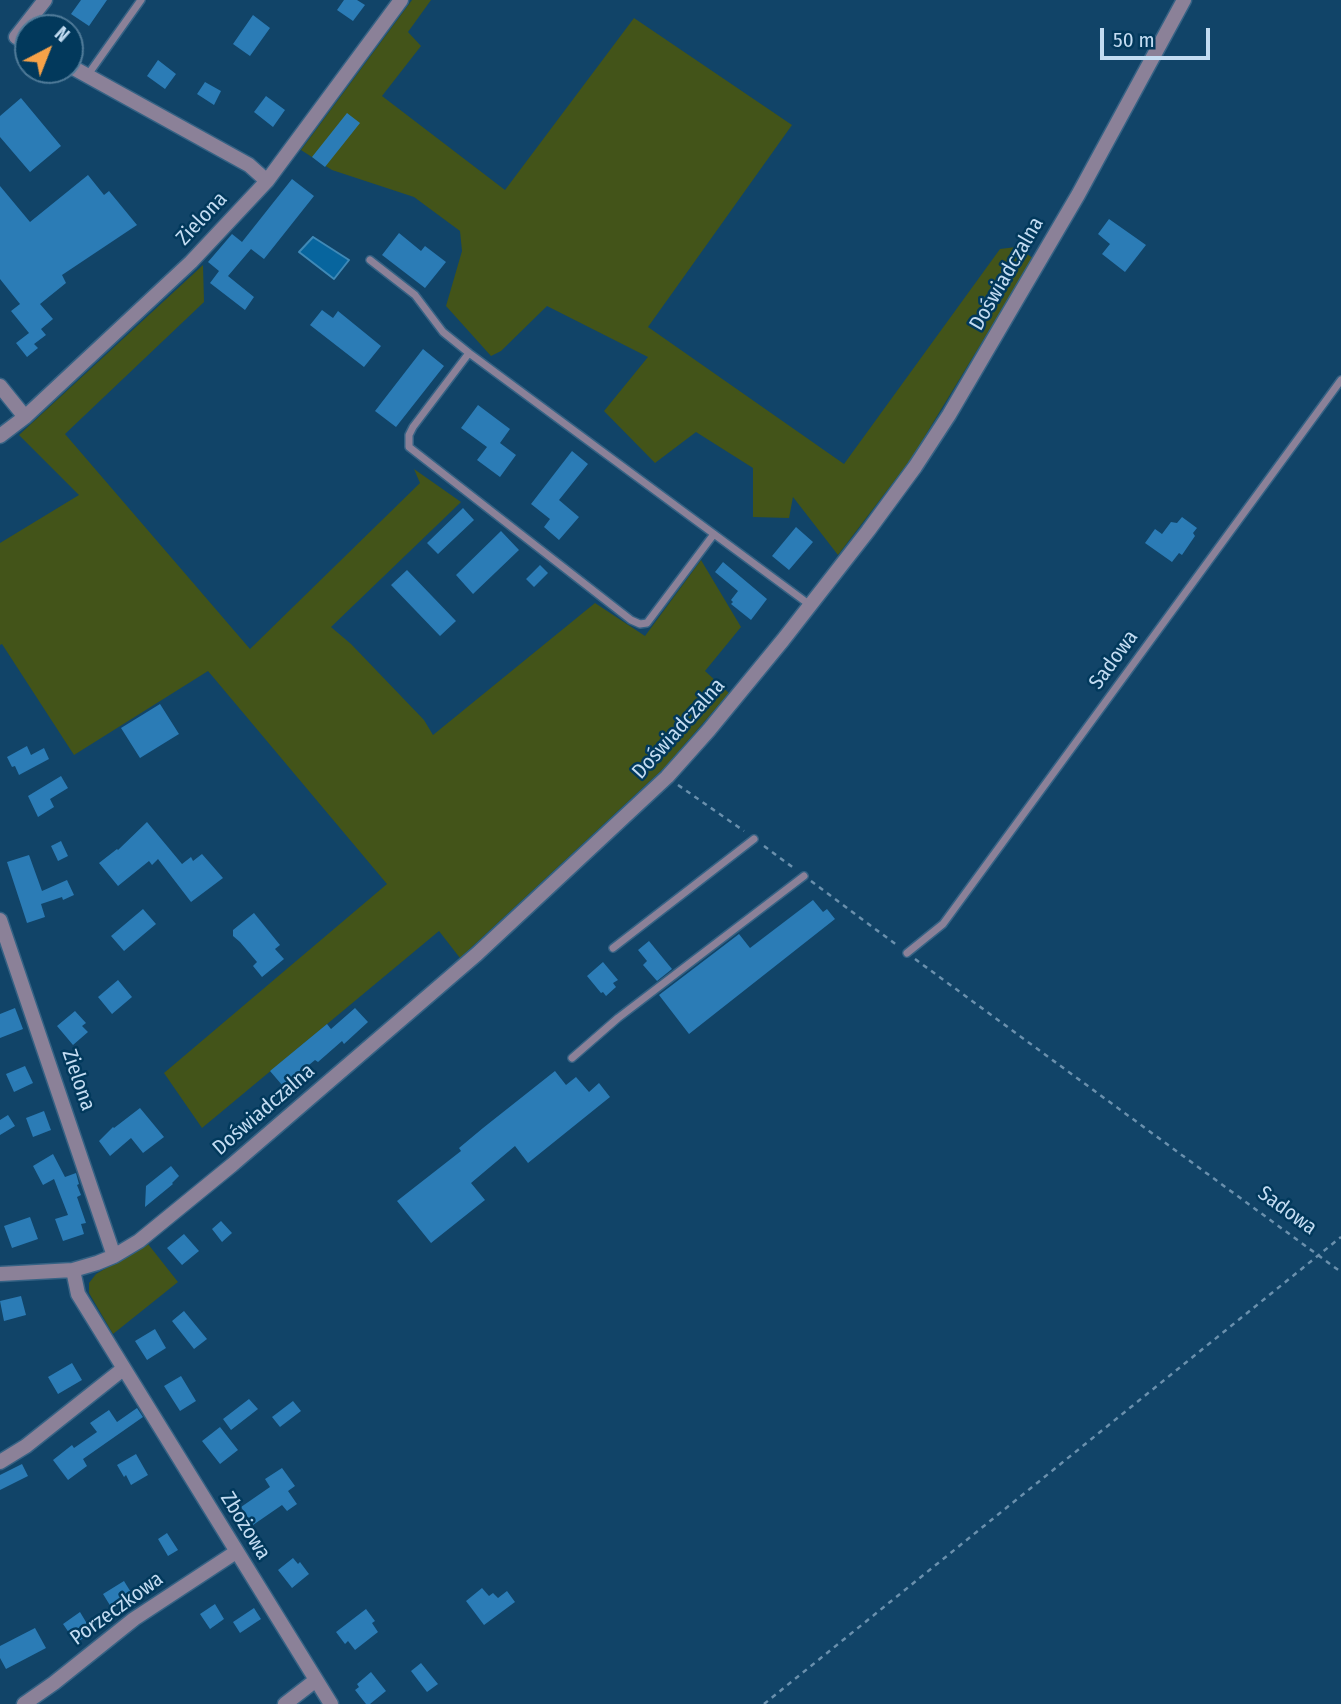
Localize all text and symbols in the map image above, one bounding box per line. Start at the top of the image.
north arrow [14,14,84,84]
scale bar [1103,14,1213,58]
text: N [50,22,74,47]
text: 50 m [1113,27,1155,53]
street label: Zielona [171,187,233,251]
street label: Doświadczalna [964,213,1050,335]
street label: Sadowa [1084,626,1144,694]
street label: Doświadczalna [627,674,731,784]
street label: Zielona [56,1046,100,1114]
street label: Doświadczalna [208,1059,320,1161]
street label: Sadowa [1253,1181,1321,1241]
street label: Zbożowa [214,1488,276,1564]
street label: Porzeczkowa [66,1567,168,1651]

